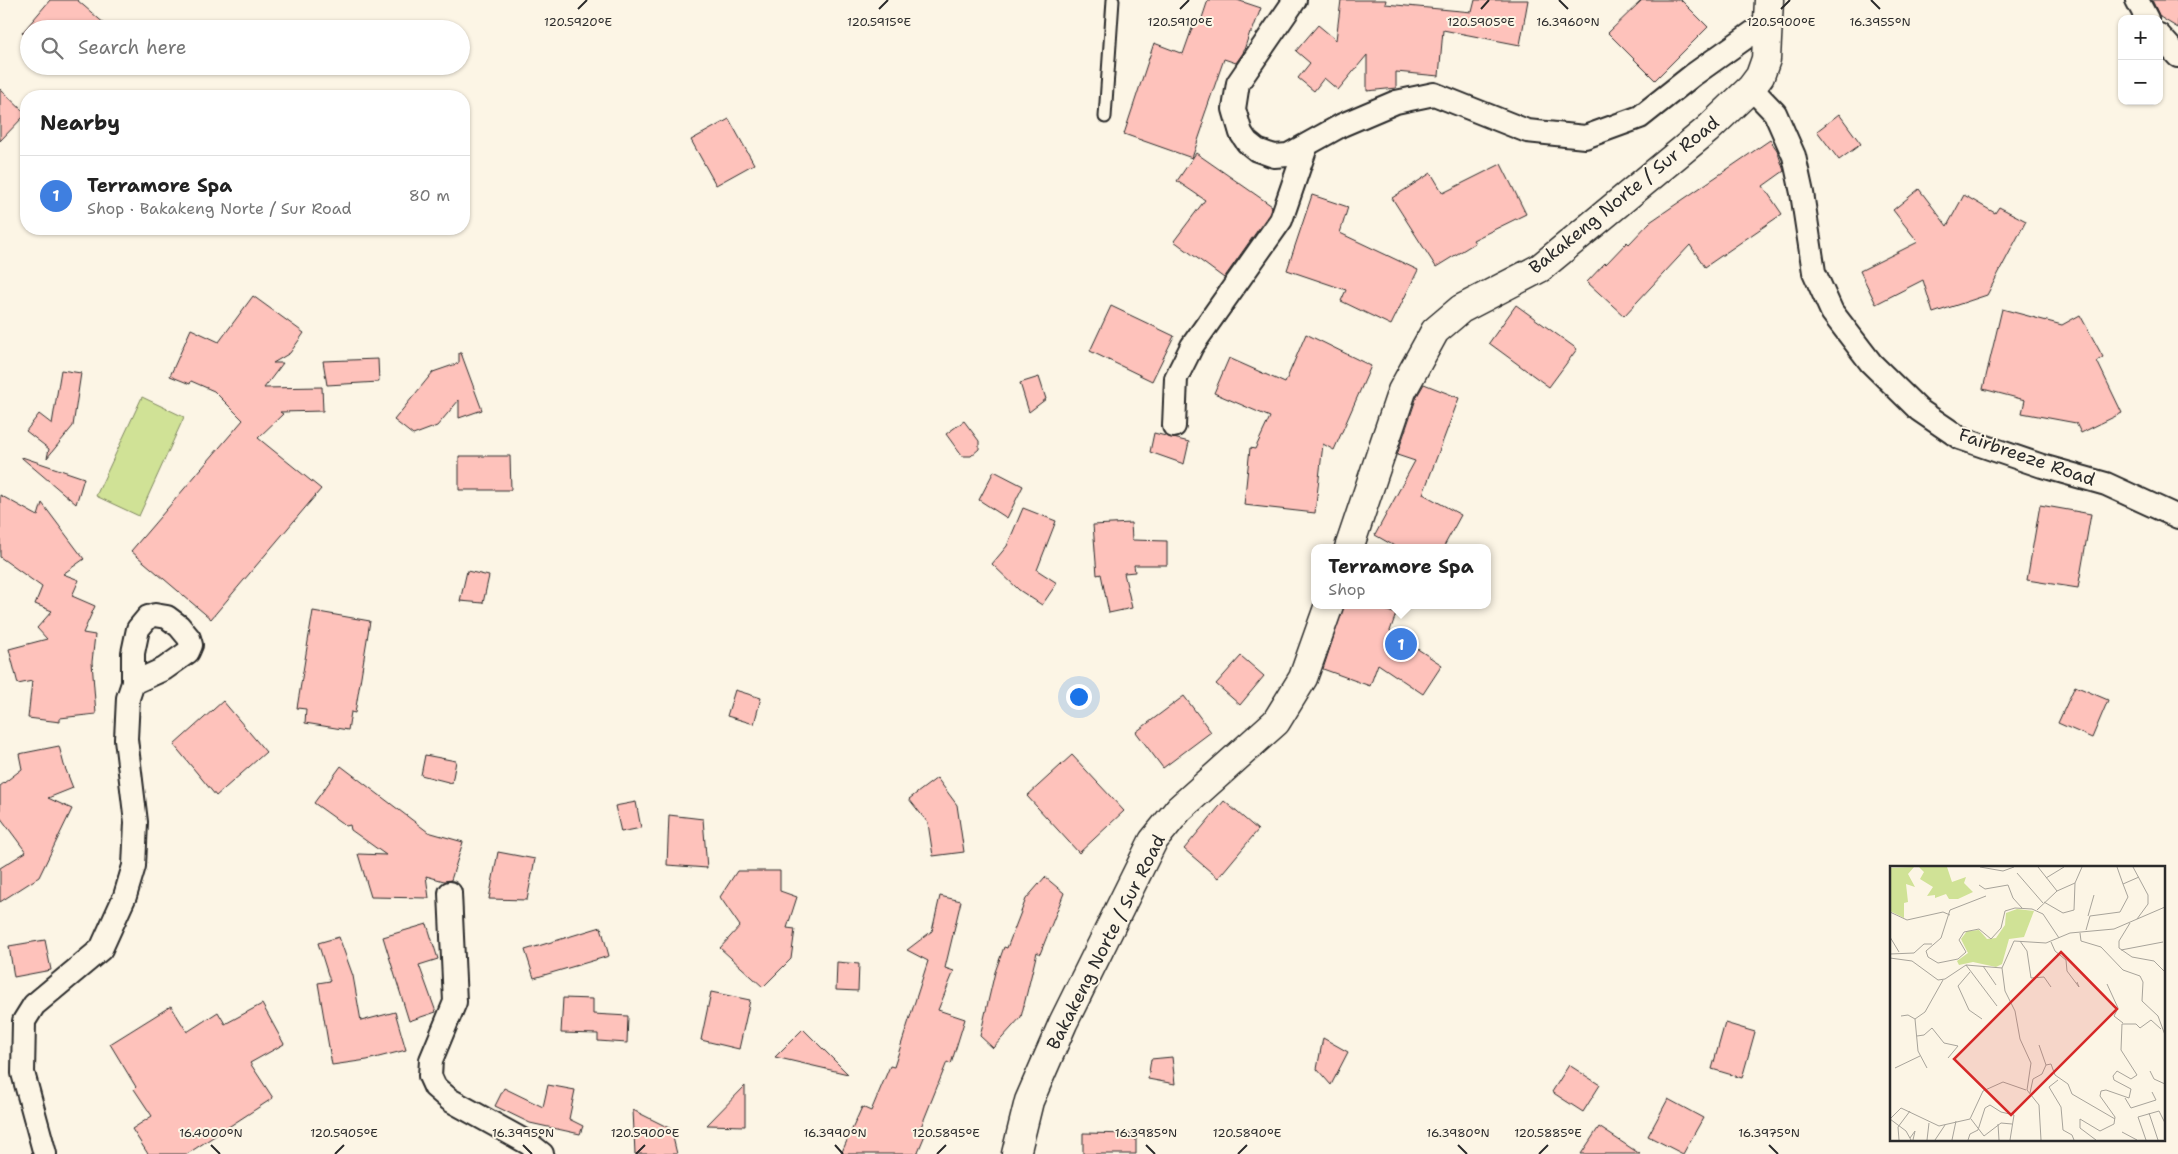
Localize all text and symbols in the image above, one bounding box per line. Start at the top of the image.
text: 120.5920°E [544,14,612,30]
text: 120.5915°E [847,14,911,30]
text: 120.5910°E [1148,14,1212,30]
text: 120.5905°E [1447,14,1515,30]
text: 16.3960°N [1536,14,1600,30]
text: 120.5900°E [1747,14,1815,30]
text: 16.3955°N [1849,14,1911,30]
map controls [2118,15,2163,105]
button: + [2118,15,2163,60]
search box [20,20,470,75]
icon: search [38,34,66,62]
text: Search here [78,35,187,60]
button: − [2118,60,2163,105]
text: Nearby [40,109,120,137]
street label: Bakakeng Norte / Sur Road [1524,111,1724,279]
text: Terramore Spa [87,173,232,198]
text: 1 [52,185,60,206]
text: 80 m [409,185,450,206]
text: Shop · Bakakeng Norte / Sur Road [87,198,352,219]
street label: Fairbreeze Road [1956,422,2098,492]
popup [1311,544,1491,609]
text: Terramore Spa [1328,554,1474,579]
text: Shop [1328,579,1366,600]
pin: 1 [1385,625,1417,663]
your location [1066,684,1092,710]
street label: Bakakeng Norte / Sur Road [1041,830,1171,1054]
inset map [1890,866,2166,1142]
text: 16.4000°N [179,1125,243,1141]
text: 120.5905°E [310,1125,378,1141]
text: 16.3995°N [492,1125,554,1141]
text: 120.5900°E [611,1125,679,1141]
text: 16.3990°N [803,1125,867,1141]
text: 120.5895°E [912,1125,980,1141]
text: 16.3985°N [1115,1125,1177,1141]
text: 120.5890°E [1213,1125,1281,1141]
text: 16.3980°N [1426,1125,1490,1141]
text: 120.5885°E [1514,1125,1582,1141]
text: 16.3975°N [1738,1125,1800,1141]

